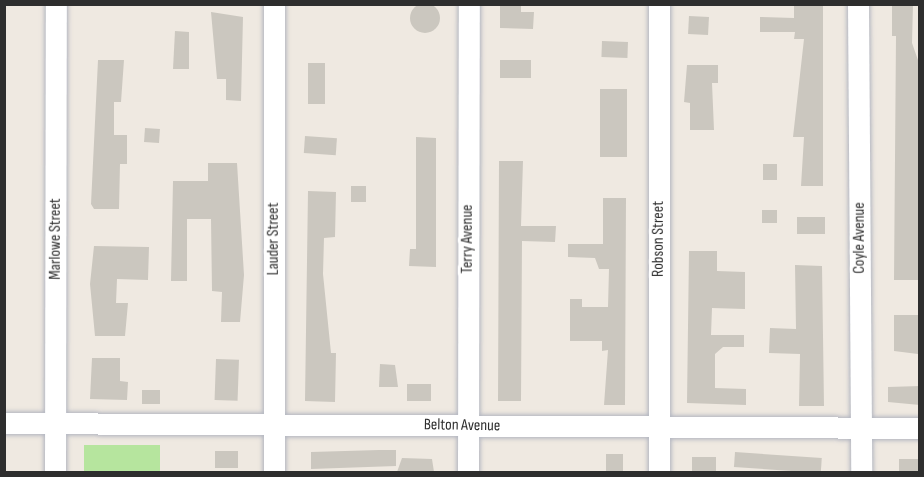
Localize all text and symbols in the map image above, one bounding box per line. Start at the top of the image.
street label: Marlowe Street [46,198,66,280]
street label: Robson Street [649,201,669,277]
street label: Coyle Avenue [850,202,870,274]
street label: Lauder Street [264,203,284,275]
street label: Terry Avenue [458,204,478,274]
street label: Belton Avenue [424,416,500,436]

